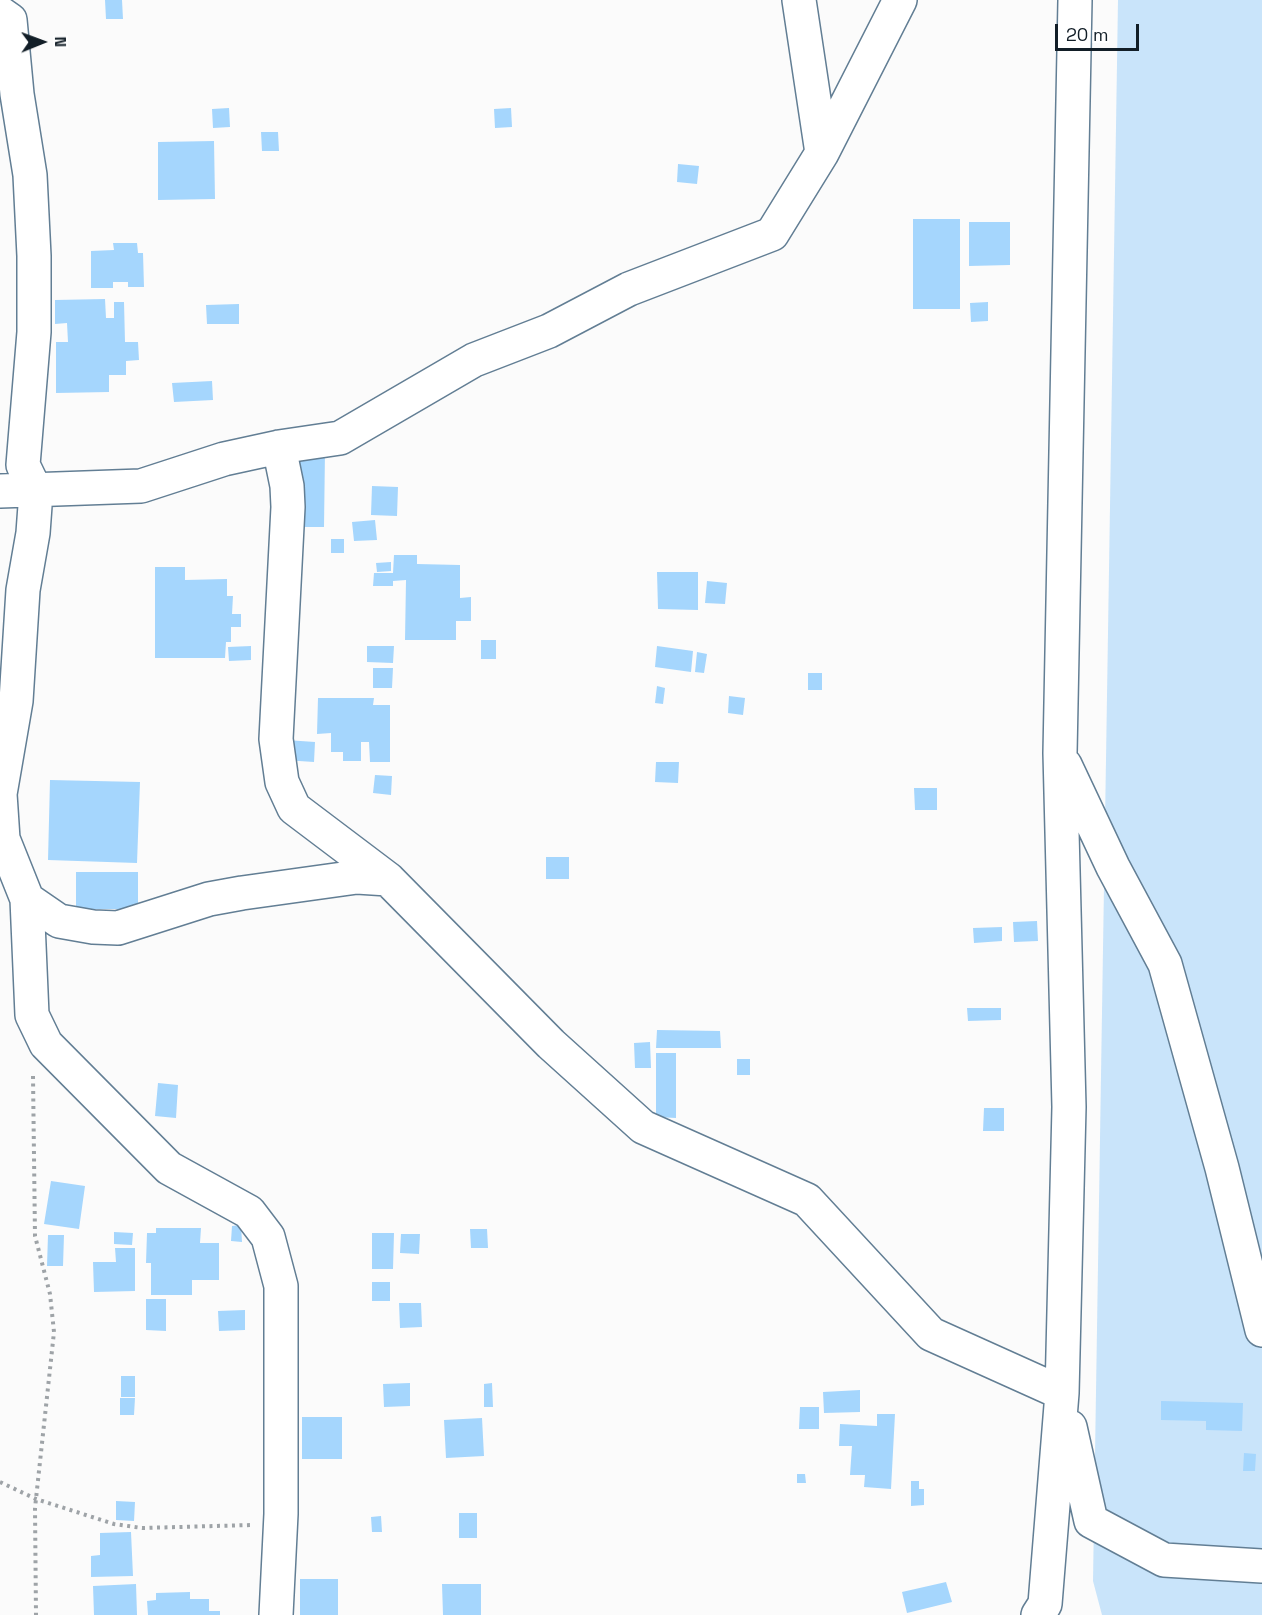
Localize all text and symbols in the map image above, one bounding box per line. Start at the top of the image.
north arrow [12,12,72,72]
scale bar [1058,12,1142,50]
text: 20 m [1066,23,1109,46]
text: N [50,36,71,47]

